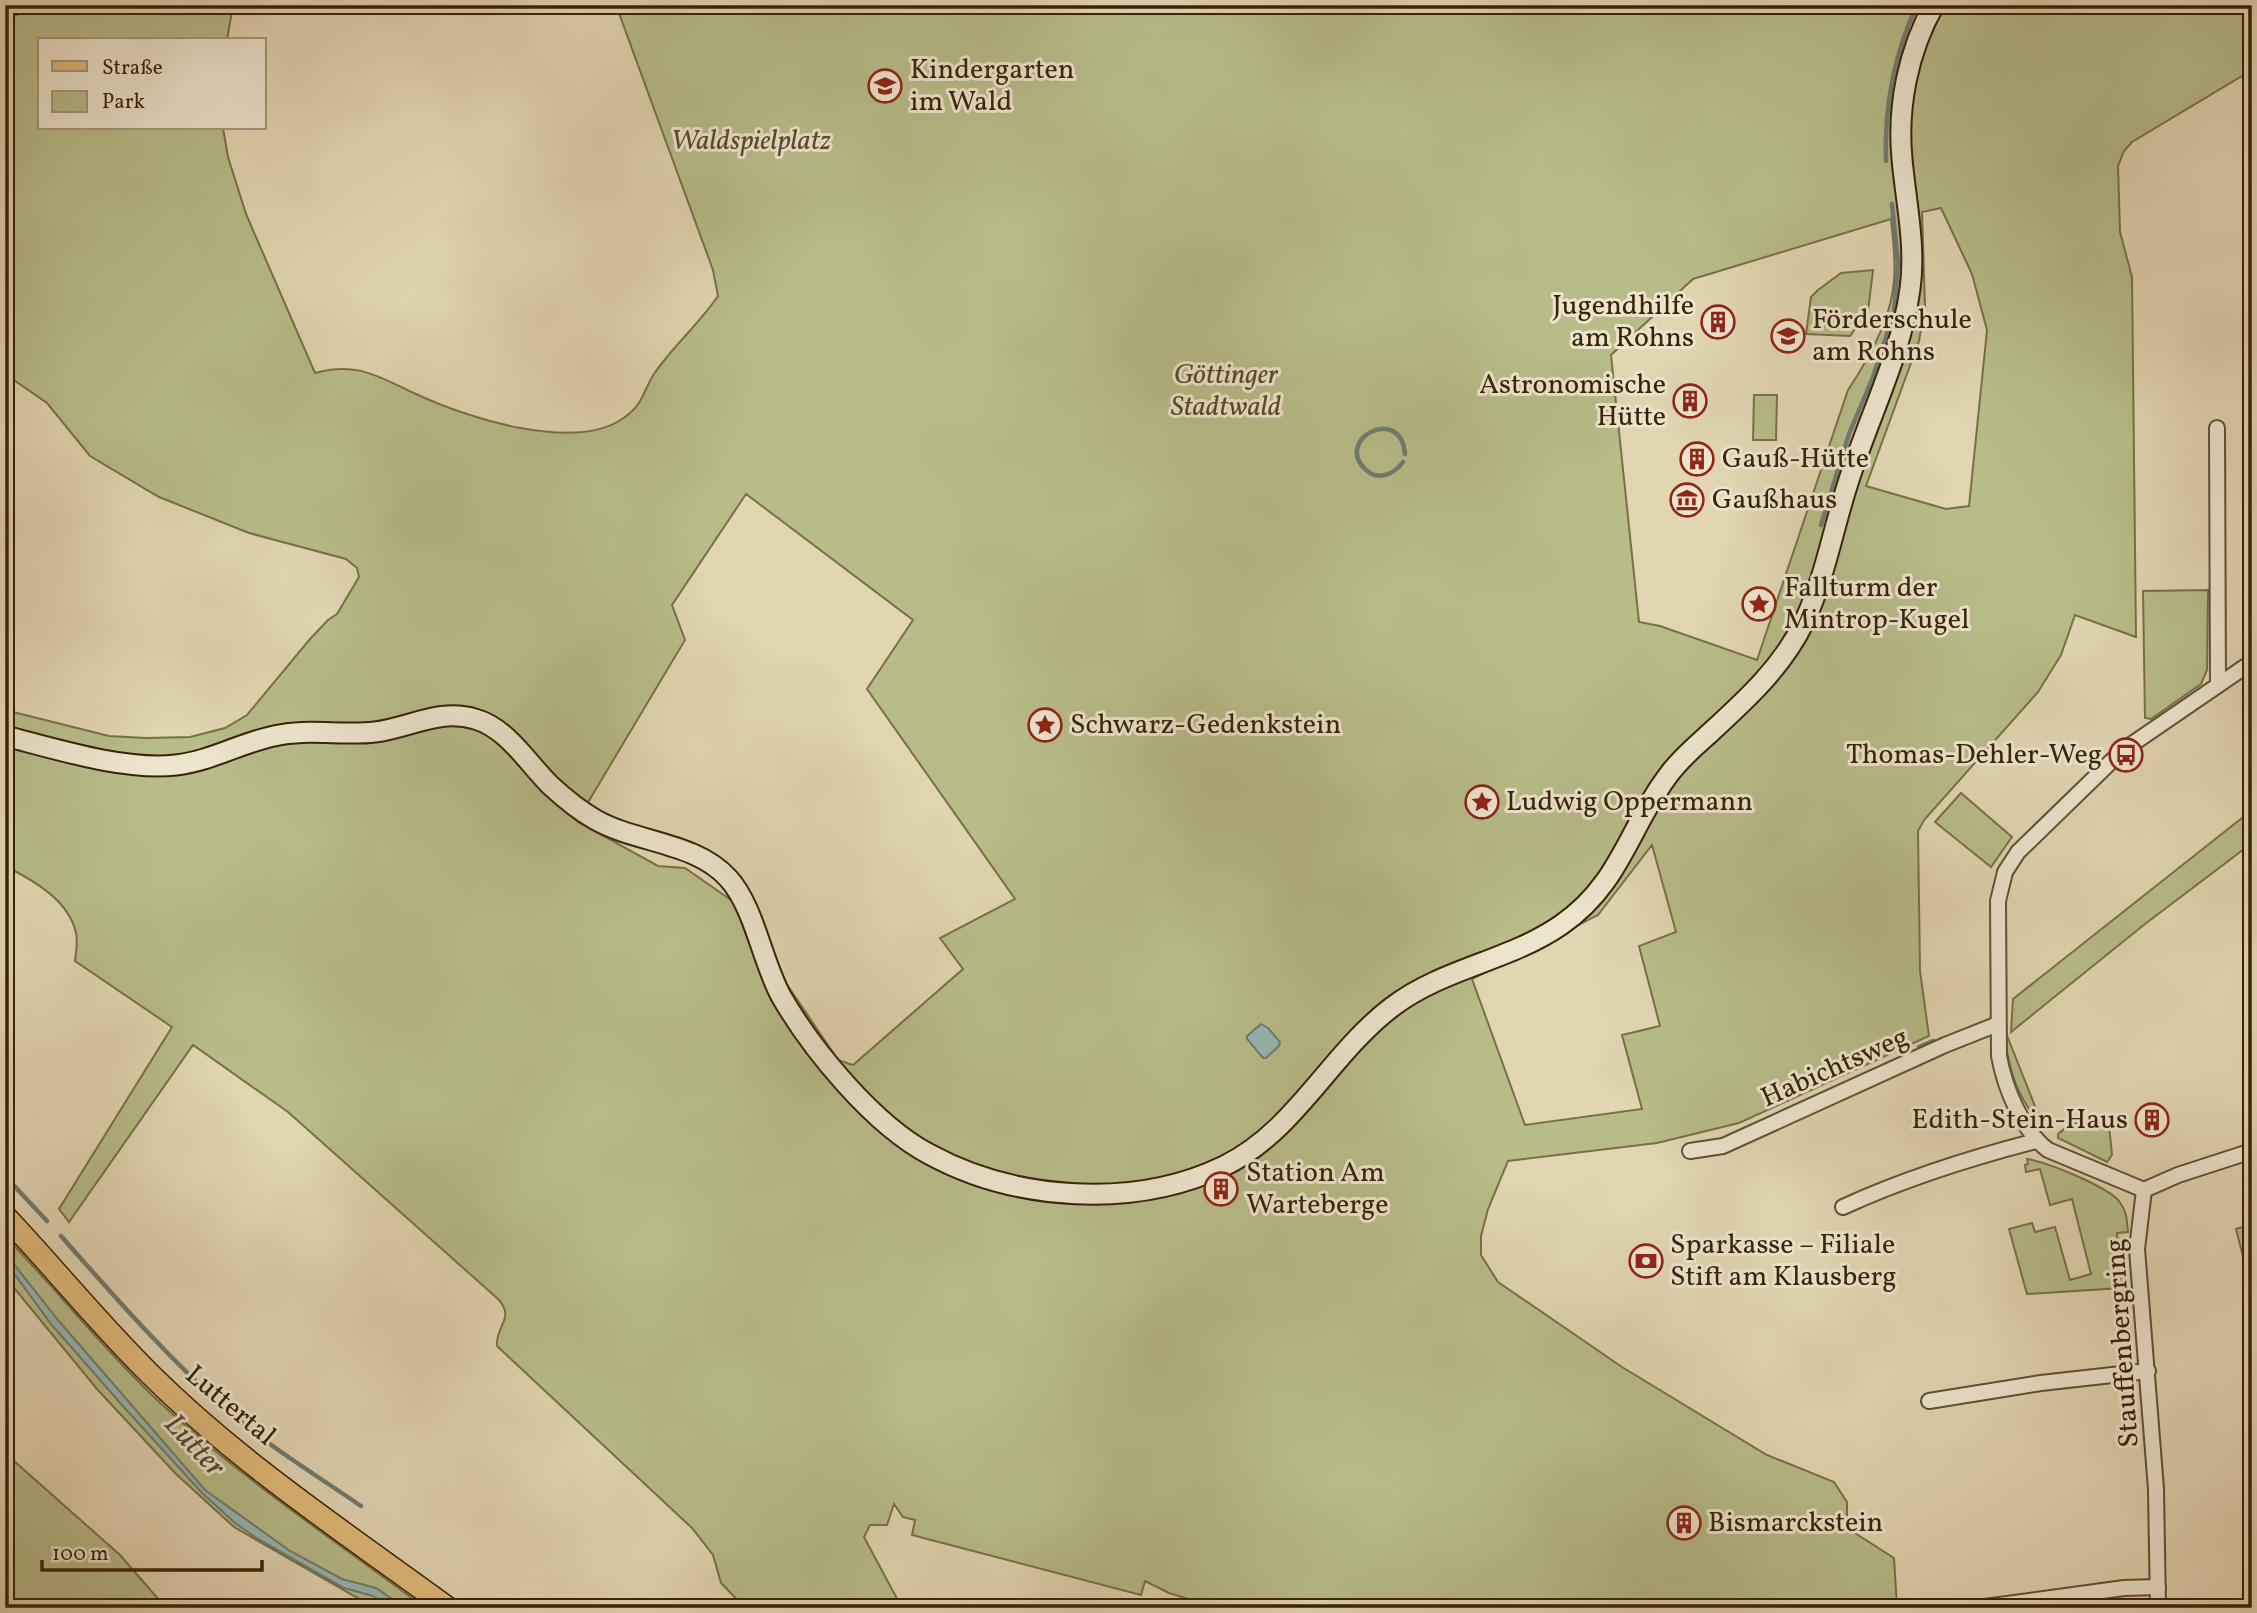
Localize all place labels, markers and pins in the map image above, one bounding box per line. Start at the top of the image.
place label: Kindergarten im Wald [910,51,1074,122]
school or university icon: Kindergarten im Wald [866,67,904,105]
place label: Jugendhilfe am Rohns [1553,287,1694,358]
place label: Förderschule am Rohns [1812,301,1972,372]
building icon: Jugendhilfe am Rohns [1699,303,1737,341]
school or university icon: Förderschule am Rohns [1769,317,1807,355]
place label: Astronomische Hütte [1479,366,1666,437]
building icon: Astronomische Hütte [1671,382,1709,420]
building icon: Gauß-Hütte [1678,440,1716,478]
place label: Gauß-Hütte [1722,440,1869,479]
museum icon: Gaußhaus [1668,481,1706,519]
place label: Gaußhaus [1712,481,1837,520]
place label: Fallturm der Mintrop-Kugel [1784,569,1969,640]
place icon: Fallturm der Mintrop-Kugel [1740,585,1778,623]
place icon: Schwarz-Gedenkstein [1026,706,1064,744]
place label: Schwarz-Gedenkstein [1070,706,1341,745]
place label: Thomas-Dehler-Weg [1846,736,2102,775]
bus stop icon: Thomas-Dehler-Weg [2107,736,2145,774]
place icon: Ludwig Oppermann [1463,783,1501,821]
place label: Ludwig Oppermann [1506,783,1753,822]
place label: Edith-Stein-Haus [1912,1101,2128,1140]
building icon: Edith-Stein-Haus [2133,1101,2171,1139]
place label: Station Am Warteberge [1246,1154,1389,1225]
building icon: Station Am Warteberge [1202,1170,1240,1208]
place label: Sparkasse – Filiale Stift am Klausberg [1670,1226,1897,1297]
bank icon: Sparkasse – Filiale Stift am Klausberg [1627,1242,1665,1280]
building icon: Bismarckstein [1665,1504,1703,1542]
place label: Bismarckstein [1708,1504,1883,1543]

